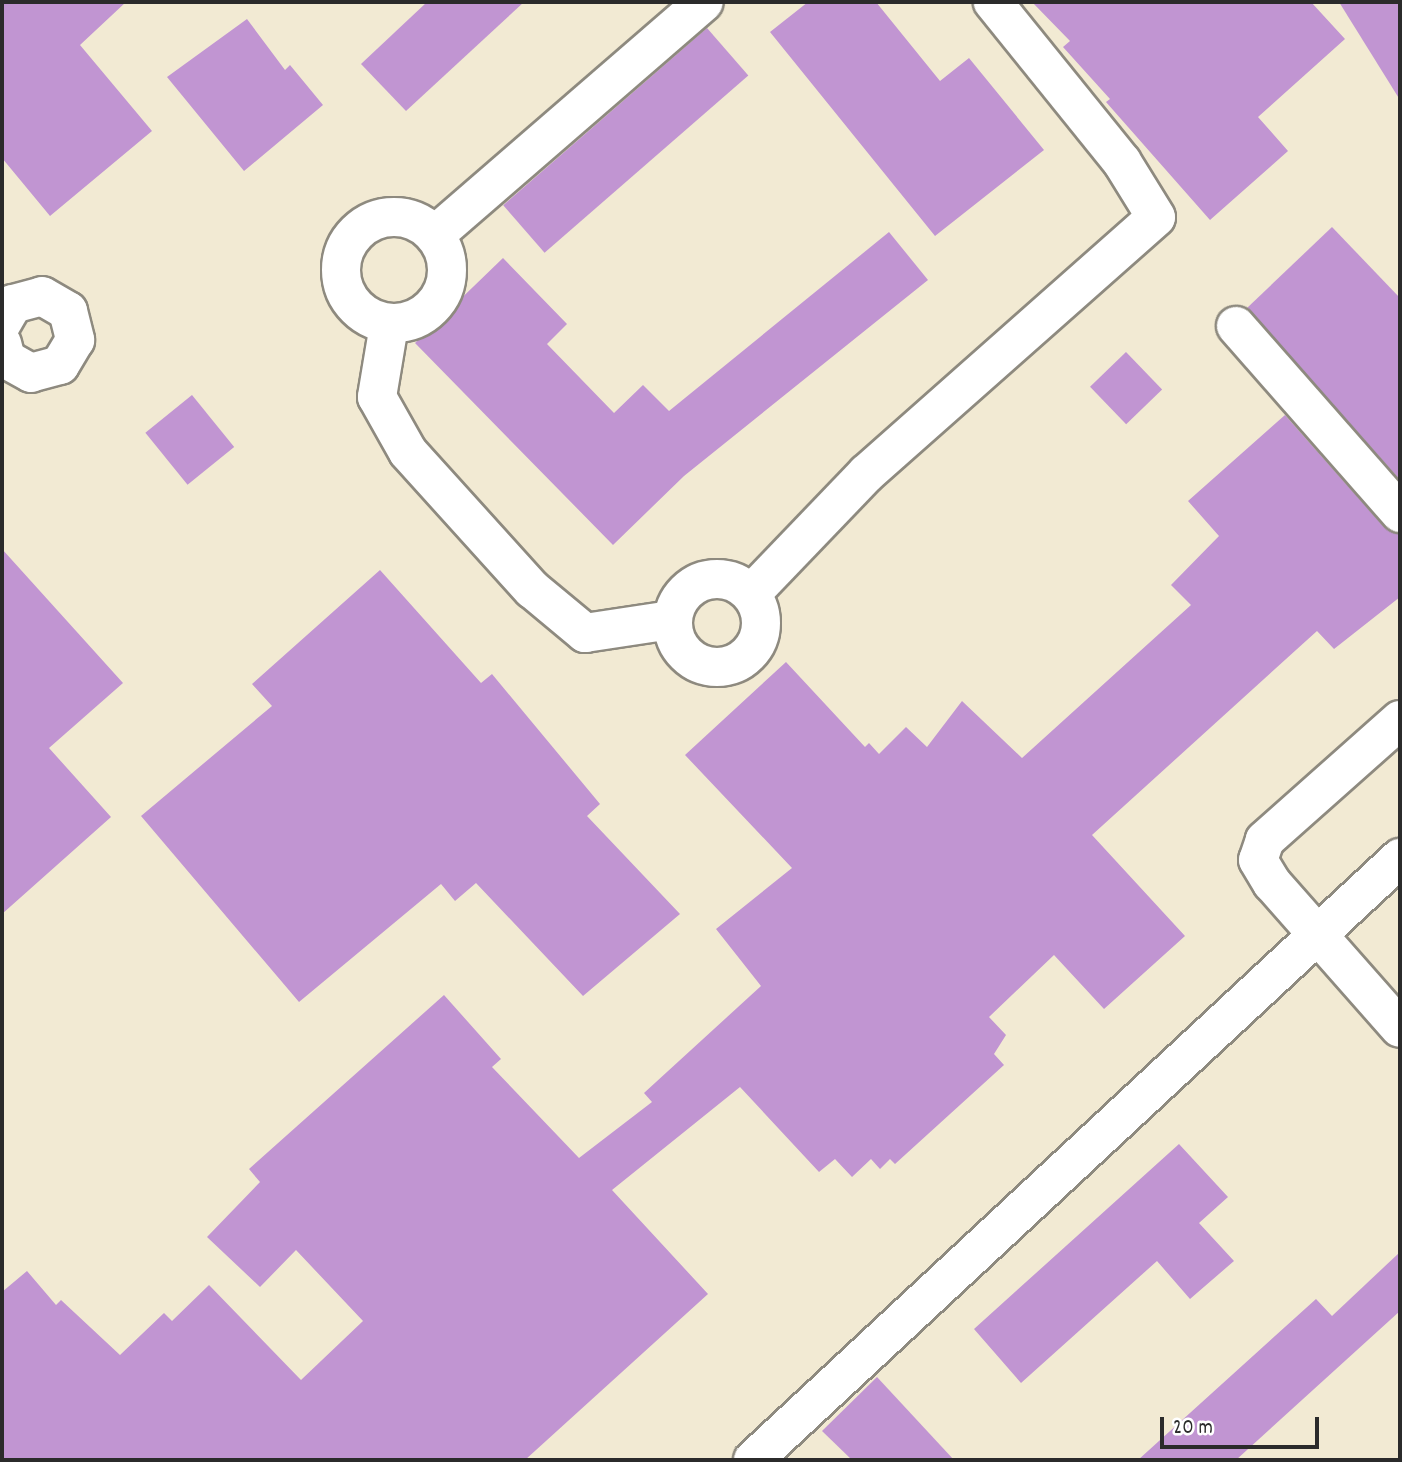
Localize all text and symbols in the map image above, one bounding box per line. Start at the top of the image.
scale bar [1164,1402,1323,1446]
text: 20 m [1173,1414,1213,1444]

